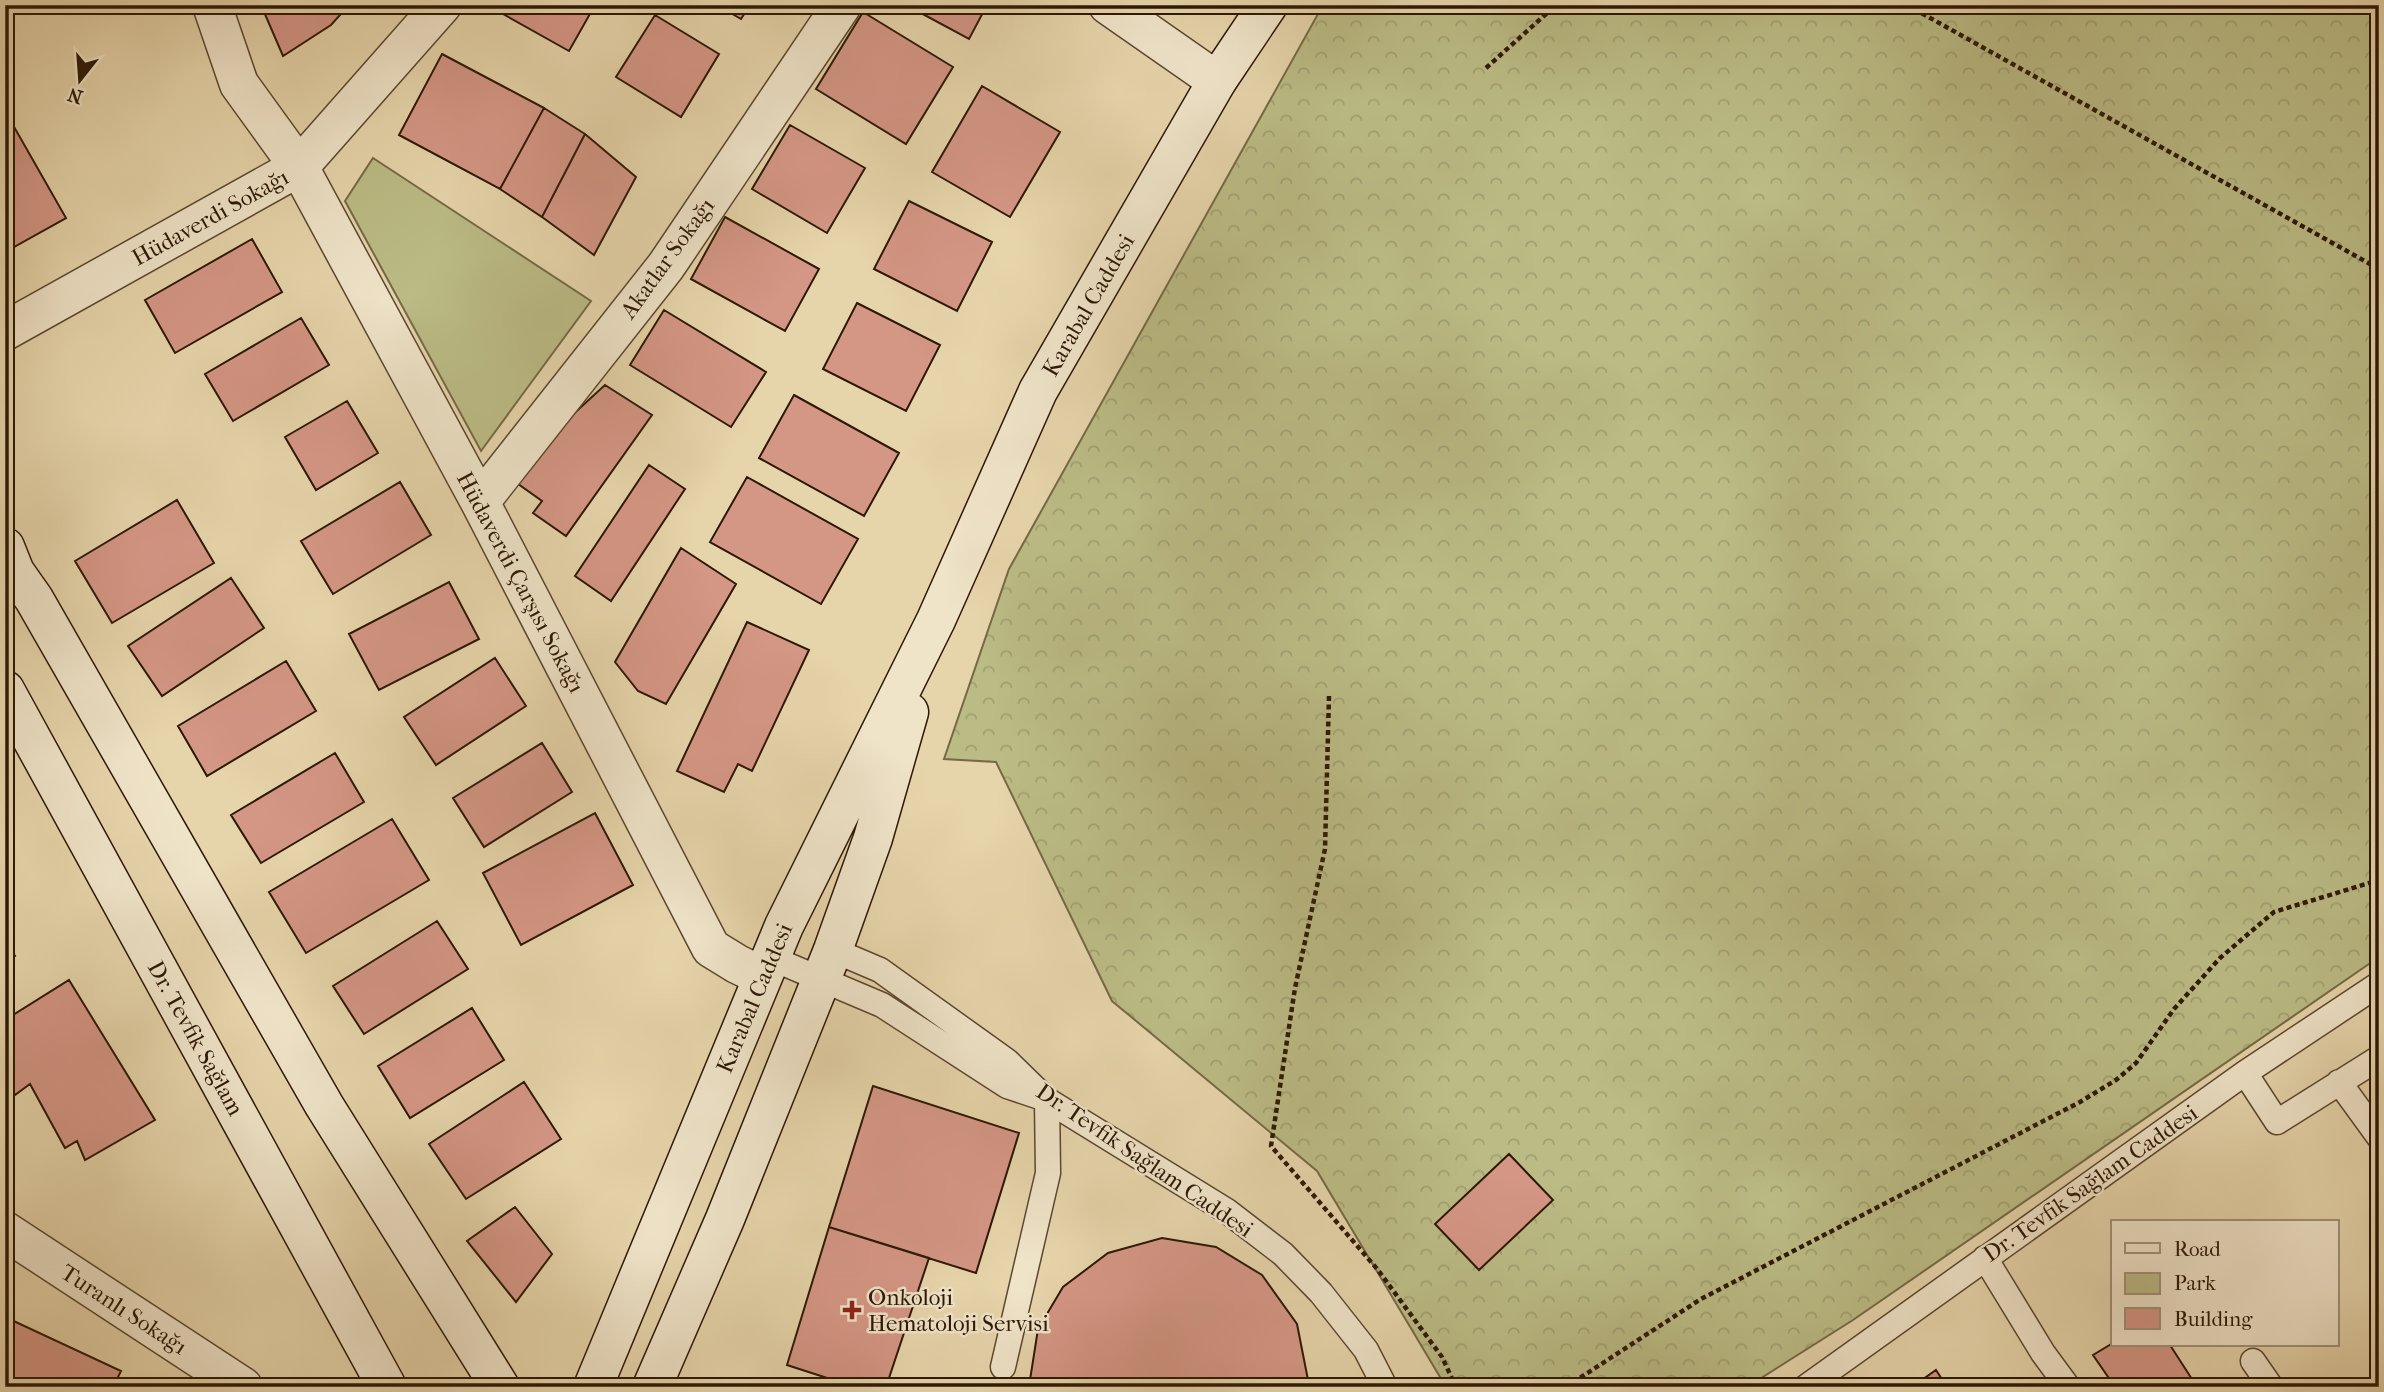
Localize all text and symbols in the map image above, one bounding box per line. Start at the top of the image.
north arrow [46,46,116,116]
text: N [65,83,85,108]
street label: Hüdaverdi Sokağı [127,163,293,272]
street label: Akatlar Sokağı [614,193,720,325]
street label: Karabal Caddesi [1037,229,1140,381]
street label: Hüdaverdi Çarşısı Sokağı [451,467,590,697]
street label: Karabal Caddesi [711,919,798,1077]
street label: Dr. Tevfik Sağlam [142,956,249,1120]
street label: Dr. Tevfik Sağlam Caddesi [1031,1078,1258,1243]
street label: Dr. Tevfik Sağlam Caddesi [1978,1099,2203,1268]
legend [2111,1220,2338,1346]
text: Road [2174,1237,2221,1261]
street label: Turanlı Sokağı [56,1259,192,1360]
text: Park [2174,1271,2216,1295]
place label: Onkoloji Hematoloji Servisi [868,1284,1049,1337]
marker: Onkoloji Hematoloji Servisi [842,1300,862,1320]
text: Building [2174,1307,2253,1331]

